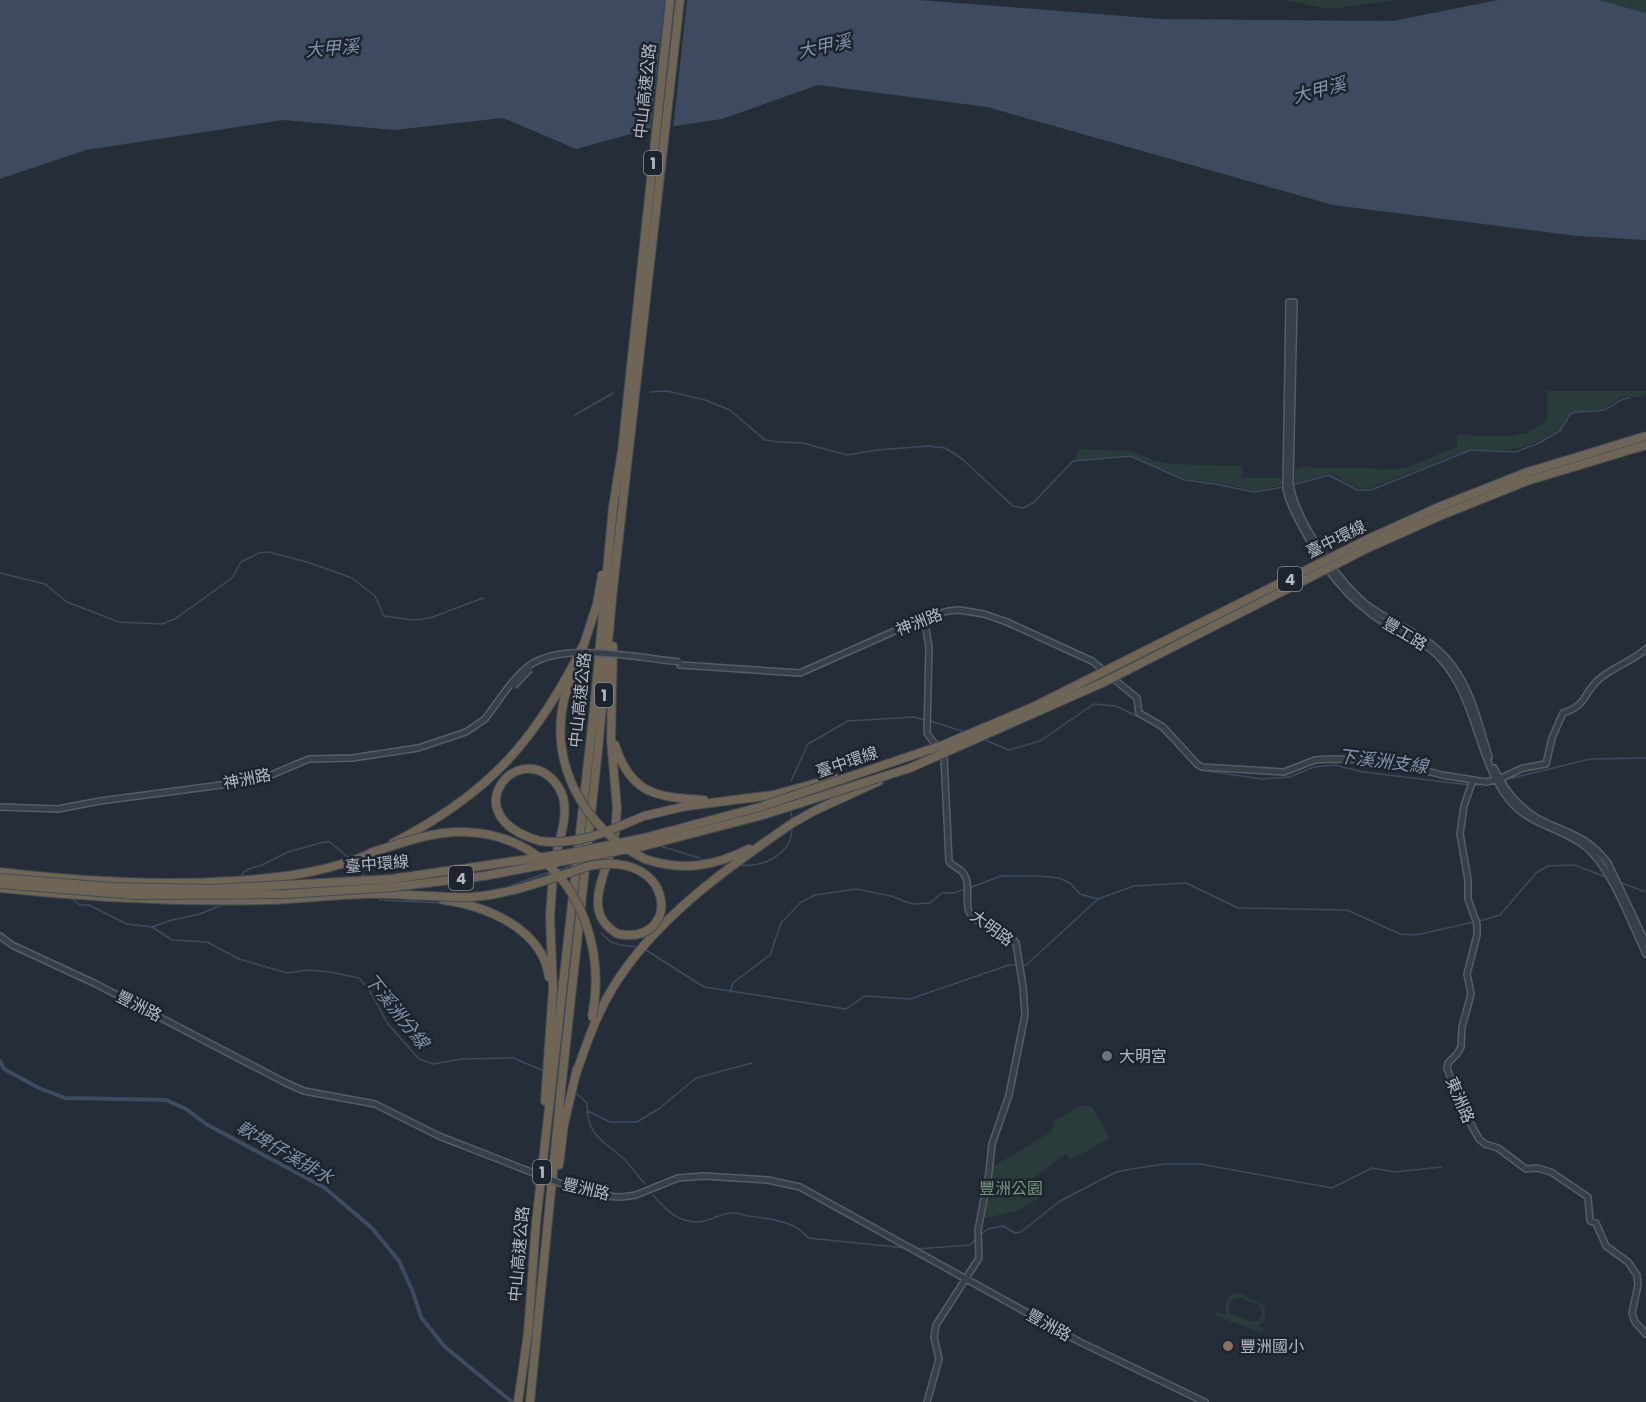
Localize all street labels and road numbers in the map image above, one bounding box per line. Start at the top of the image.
street label: 中山高速公路 [629,42,661,140]
road number: 1 [644,151,662,175]
street label: 臺中環線 [1302,515,1370,563]
road number: 4 [1278,567,1302,591]
street label: 神洲路 [892,603,946,641]
street label: 豐工路 [1378,612,1432,656]
street label: 中山高速公路 [564,651,596,749]
road number: 1 [595,683,613,707]
street label: 臺中環線 [813,741,881,783]
street label: 神洲路 [221,763,273,795]
street label: 臺中環線 [344,850,410,878]
road number: 4 [449,866,473,890]
street label: 大明路 [966,905,1018,951]
street label: 豐洲路 [112,985,166,1027]
street label: 東洲路 [1440,1073,1480,1127]
road number: 1 [533,1160,551,1184]
street label: 豐洲路 [560,1172,612,1206]
street label: 中山高速公路 [503,1205,535,1303]
street label: 豐洲路 [1022,1303,1076,1347]

